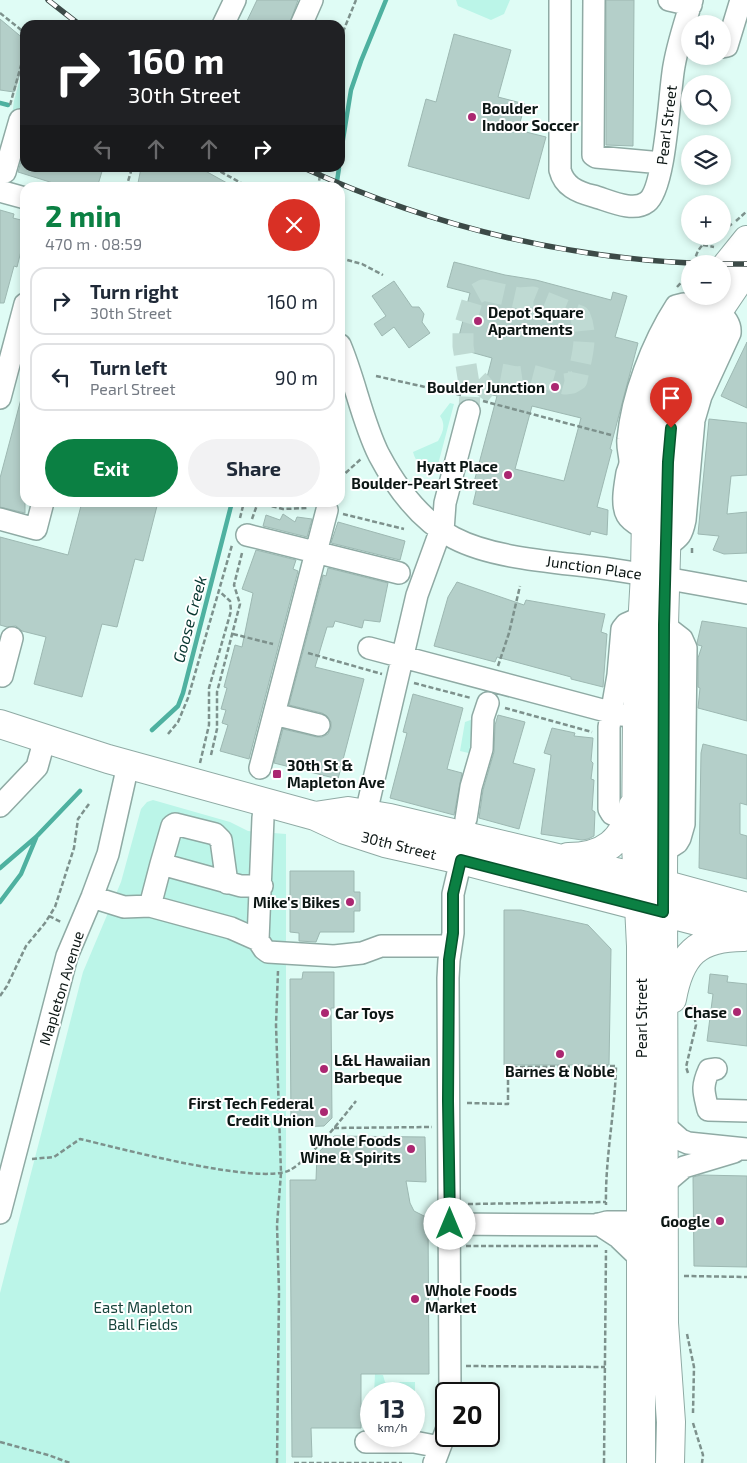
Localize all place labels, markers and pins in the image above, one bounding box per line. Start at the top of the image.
place label: Boulder Indoor Soccer [482,99,580,134]
marker: Boulder Indoor Soccer [466,111,478,123]
place label: Depot Square Apartments [488,303,584,338]
marker: Depot Square Apartments [472,315,484,327]
pin [650,377,692,428]
place label: Boulder Junction [427,378,545,396]
marker: Boulder Junction [549,381,561,393]
place label: Hyatt Place Boulder-Pearl Street [351,457,498,492]
marker: Hyatt Place Boulder-Pearl Street [502,469,514,481]
place label: 30th St & Mapleton Ave [287,756,385,791]
marker: 30th St & Mapleton Ave [271,768,283,780]
place label: Mike's Bikes [253,893,340,911]
marker: Mike's Bikes [344,896,356,908]
place label: Chase [684,1003,727,1021]
place label: Car Toys [335,1004,394,1023]
marker: Chase [731,1006,743,1018]
marker: Car Toys [319,1007,331,1019]
marker: Barnes & Noble [554,1048,566,1060]
place label: L&L Hawaiian Barbeque [334,1051,430,1086]
place label: Barnes & Noble [505,1062,615,1080]
marker: L&L Hawaiian Barbeque [318,1063,330,1075]
place label: First Tech Federal Credit Union [188,1094,314,1129]
marker: First Tech Federal Credit Union [318,1106,330,1118]
place label: Whole Foods Wine & Spirits [300,1131,401,1166]
marker: Whole Foods Wine & Spirits [405,1143,417,1155]
place label: Google [660,1212,710,1230]
marker: Google [714,1215,726,1227]
place label: Whole Foods Market [425,1281,517,1316]
marker: Whole Foods Market [409,1293,421,1305]

